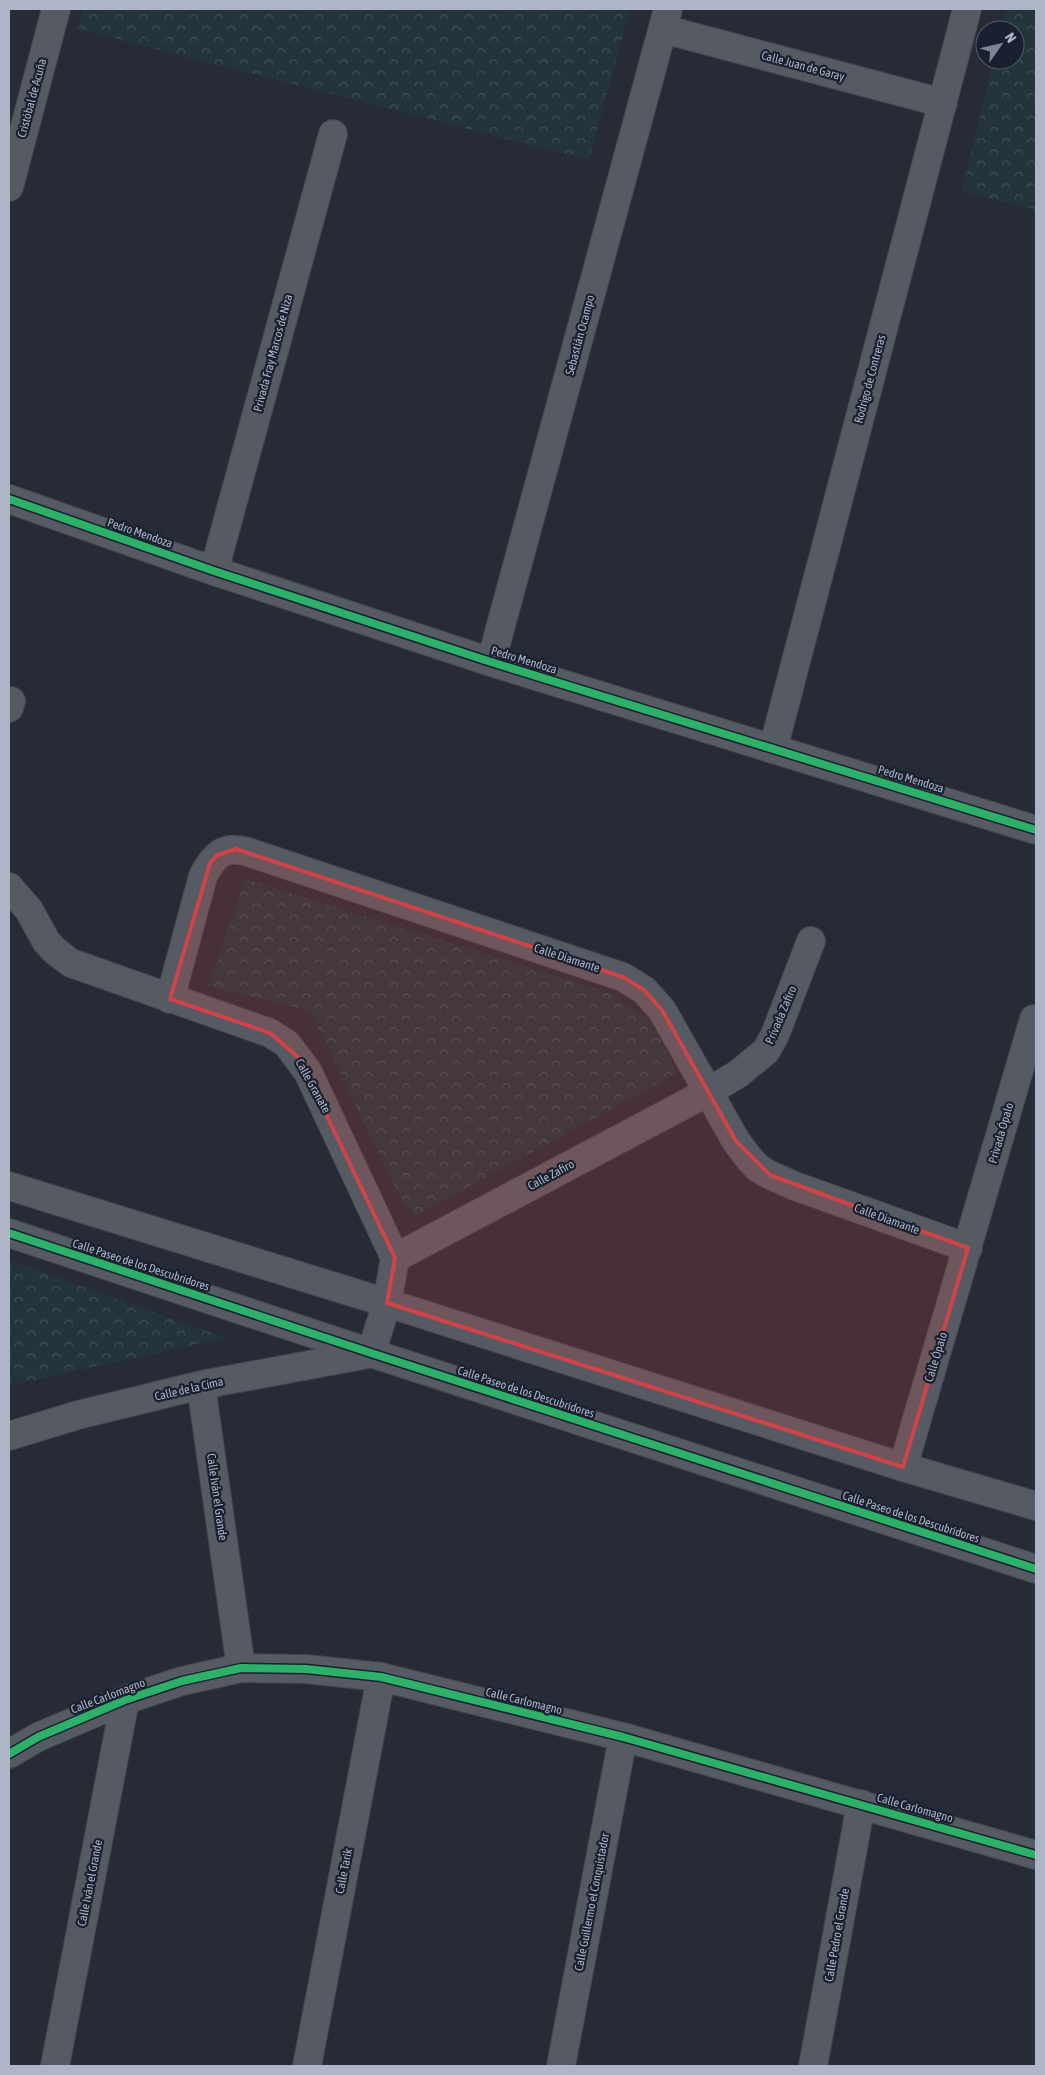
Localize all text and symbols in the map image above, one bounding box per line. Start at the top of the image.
north arrow [975,20,1025,70]
text: N [1002,30,1020,46]
street label: Calle Juan de Garay [760,48,846,84]
street label: Cristóbal de Acuña [15,57,49,139]
street label: Privada Fray Marcos de Niza [251,293,295,413]
street label: Sebastián Ocampo [563,293,597,377]
street label: Rodrigo de Contreras [851,333,889,425]
street label: Pedro Mendoza [106,515,174,551]
street label: Pedro Mendoza [489,643,559,677]
street label: Pedro Mendoza [876,762,946,796]
street label: Calle Diamante [532,941,602,975]
street label: Privada Zafiro [762,984,800,1046]
street label: Calle Granate [292,1056,334,1116]
street label: Privada Ópalo [986,1101,1016,1165]
street label: Calle Zafiro [525,1157,577,1193]
street label: Calle Diamante [853,1201,921,1237]
street label: Calle Paseo de los Descubridores [71,1236,211,1294]
street label: Calle Ópalo [922,1330,950,1384]
street label: Calle Paseo de los Descubridores [456,1363,596,1421]
street label: Calle de la Cima [153,1374,225,1404]
street label: Calle Iván el Grande [204,1453,230,1541]
street label: Calle Paseo de los Descubridores [841,1488,981,1546]
street label: Calle Carlomagno [69,1675,147,1717]
street label: Calle Carlomagno [484,1685,564,1717]
street label: Calle Carlomagno [875,1790,955,1826]
street label: Calle Guillermo el Conquistador [572,1832,612,1972]
street label: Calle Iván el Grande [75,1839,105,1927]
street label: Calle Tarik [333,1846,355,1895]
street label: Calle Pedro el Grande [822,1887,852,1983]

